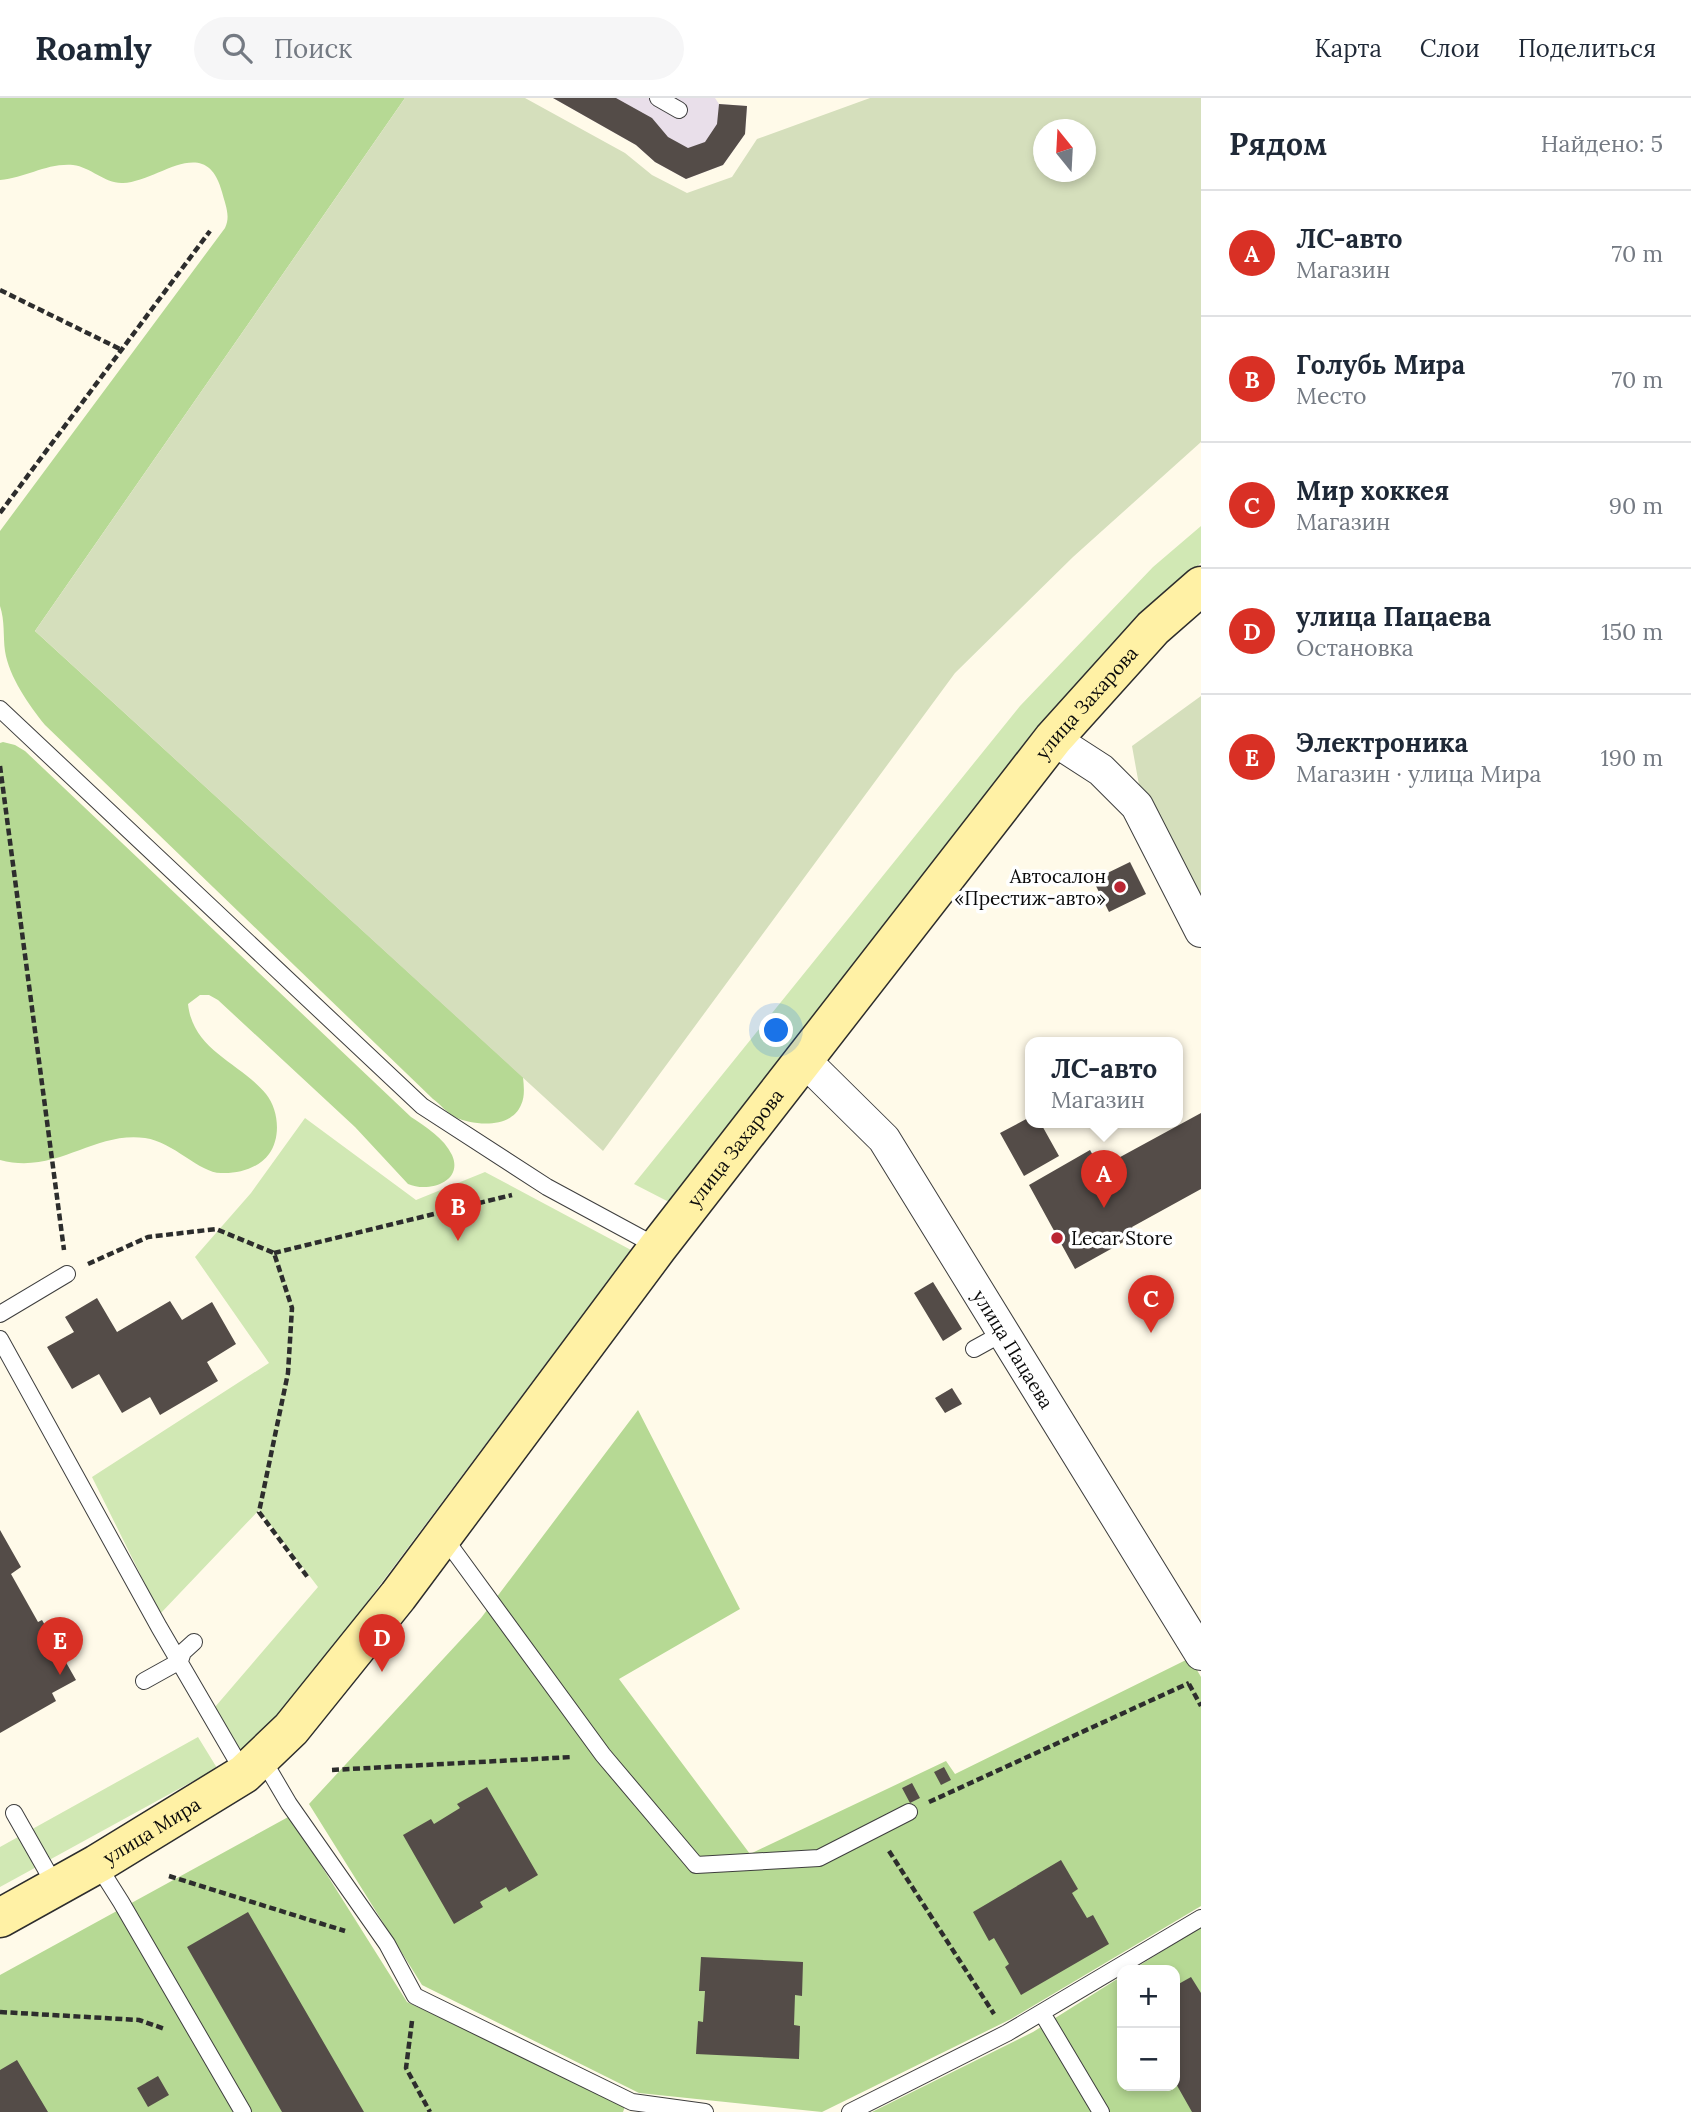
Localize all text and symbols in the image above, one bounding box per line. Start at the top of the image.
search box [194,17,684,80]
text: Roamly [35,27,152,69]
icon: search [218,29,256,67]
text: Поиск [274,32,352,65]
text: Карта [1314,33,1382,64]
text: Слои [1420,33,1480,64]
text: Поделиться [1518,33,1656,64]
north arrow [1033,119,1096,182]
text: Рядом [1229,125,1327,163]
text: Найдено: 5 [1541,129,1663,158]
text: ЛС-авто [1296,222,1403,255]
text: A [1244,239,1260,268]
text: 70 m [1612,239,1663,268]
text: Магазин [1296,255,1390,284]
text: Голубь Мира [1296,348,1465,381]
text: B [1244,365,1260,394]
text: 70 m [1612,365,1663,394]
text: Место [1296,381,1367,410]
text: Мир хоккея [1296,474,1449,507]
text: C [1244,491,1260,520]
text: 90 m [1609,491,1663,520]
text: Магазин [1296,507,1390,536]
text: улица Пацаева [1296,600,1491,633]
text: D [1243,617,1261,646]
text: 150 m [1601,617,1663,646]
text: Остановка [1296,633,1414,662]
street label: улица Захарова [1030,641,1143,764]
text: Электроника [1296,726,1468,759]
text: E [1245,743,1259,772]
text: 190 m [1600,743,1663,772]
text: Магазин · улица Мира [1296,759,1541,788]
place label: Автосалон «Престиж-авто» [954,864,1106,910]
marker: Автосалон «Престиж-авто» [1112,879,1128,895]
your location [759,1013,793,1047]
popup [1025,1037,1183,1128]
text: ЛС-авто [1051,1052,1157,1085]
street label: улица Захарова [682,1084,789,1212]
text: Магазин [1051,1085,1145,1114]
pin: A [1081,1150,1127,1208]
pin: B [435,1183,481,1241]
place label: Lecar Store [1071,1226,1173,1250]
marker: Lecar Store [1049,1230,1065,1246]
pin: C [1128,1275,1174,1333]
street label: улица Пацаева [968,1285,1059,1413]
pin: D [359,1614,405,1672]
pin: E [37,1617,83,1675]
street label: улица Мира [98,1791,205,1870]
map controls [1117,1965,1180,2091]
button: + [1117,1965,1180,2028]
button: − [1117,2028,1180,2091]

